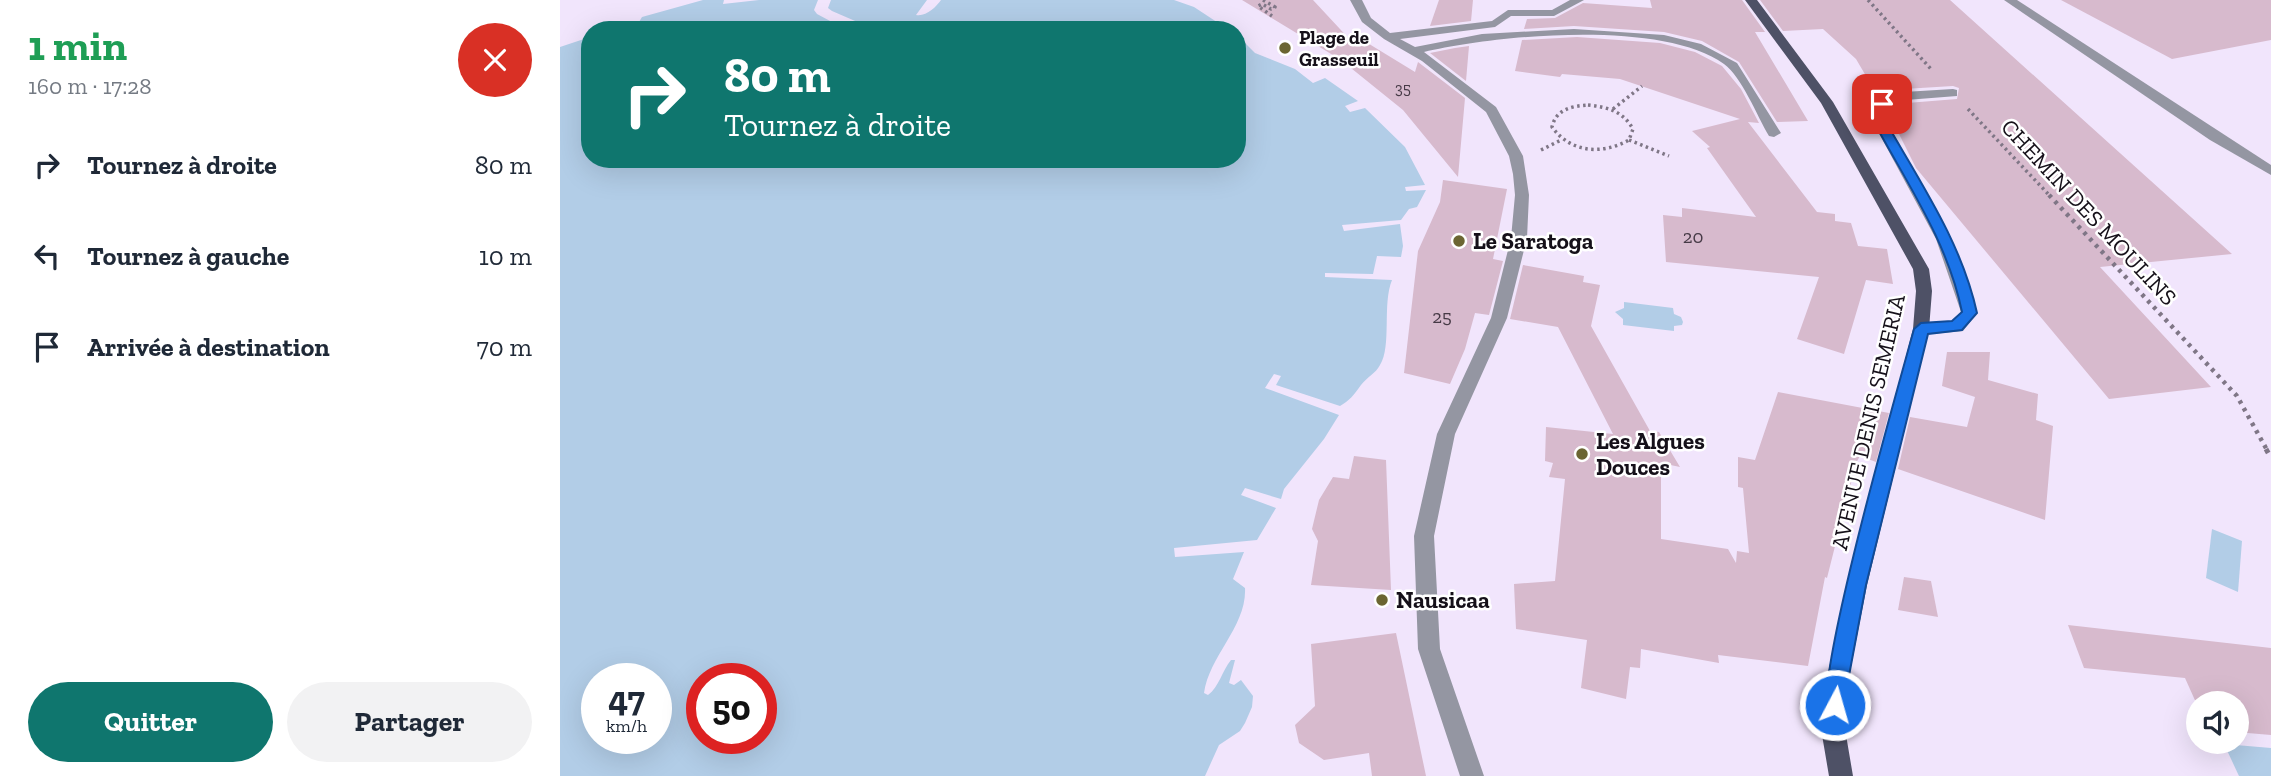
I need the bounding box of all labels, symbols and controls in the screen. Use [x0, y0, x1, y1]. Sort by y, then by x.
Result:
text: 1 min [28, 20, 127, 71]
button: close [458, 23, 532, 97]
place label: Plage de Grasseuil [1299, 26, 1379, 71]
marker: Plage de Grasseuil [1277, 40, 1293, 56]
text: 80 m [724, 46, 831, 105]
icon: right [609, 49, 700, 140]
text: 160 m · 17:28 [28, 72, 152, 100]
pin [1852, 74, 1912, 134]
house number: 35 [1395, 79, 1411, 98]
icon: arrive [1863, 85, 1901, 123]
text: Tournez à droite [724, 106, 951, 144]
street label: CHEMIN DES MOULINS [1995, 113, 2183, 311]
icon: right [28, 146, 66, 184]
text: Tournez à droite [87, 149, 277, 181]
text: 80 m [475, 149, 532, 181]
house number: 20 [1683, 225, 1703, 248]
place label: Le Saratoga [1473, 227, 1594, 255]
marker: Le Saratoga [1451, 233, 1467, 249]
icon: left [28, 237, 66, 275]
text: Tournez à gauche [87, 240, 289, 272]
text: 10 m [479, 240, 532, 272]
street label: AVENUE DENIS SEMERIA [1825, 290, 1911, 553]
house number: 25 [1432, 305, 1452, 328]
icon: arrive [28, 328, 66, 366]
text: Arrivée à destination [87, 331, 330, 363]
text: 70 m [476, 331, 532, 363]
place label: Les Algues Douces [1596, 427, 1705, 481]
marker: Les Algues Douces [1574, 446, 1590, 462]
place label: Nausicaa [1396, 586, 1490, 614]
marker: Nausicaa [1374, 592, 1390, 608]
speed limit sign: 50 [686, 663, 777, 754]
position arrow [1798, 668, 1872, 742]
text: 47 [608, 678, 645, 720]
button: Quitter [28, 682, 273, 762]
button: Partager [287, 682, 532, 762]
map controls [2186, 691, 2249, 754]
button: sound [2186, 691, 2249, 754]
text: km/h [606, 715, 647, 737]

